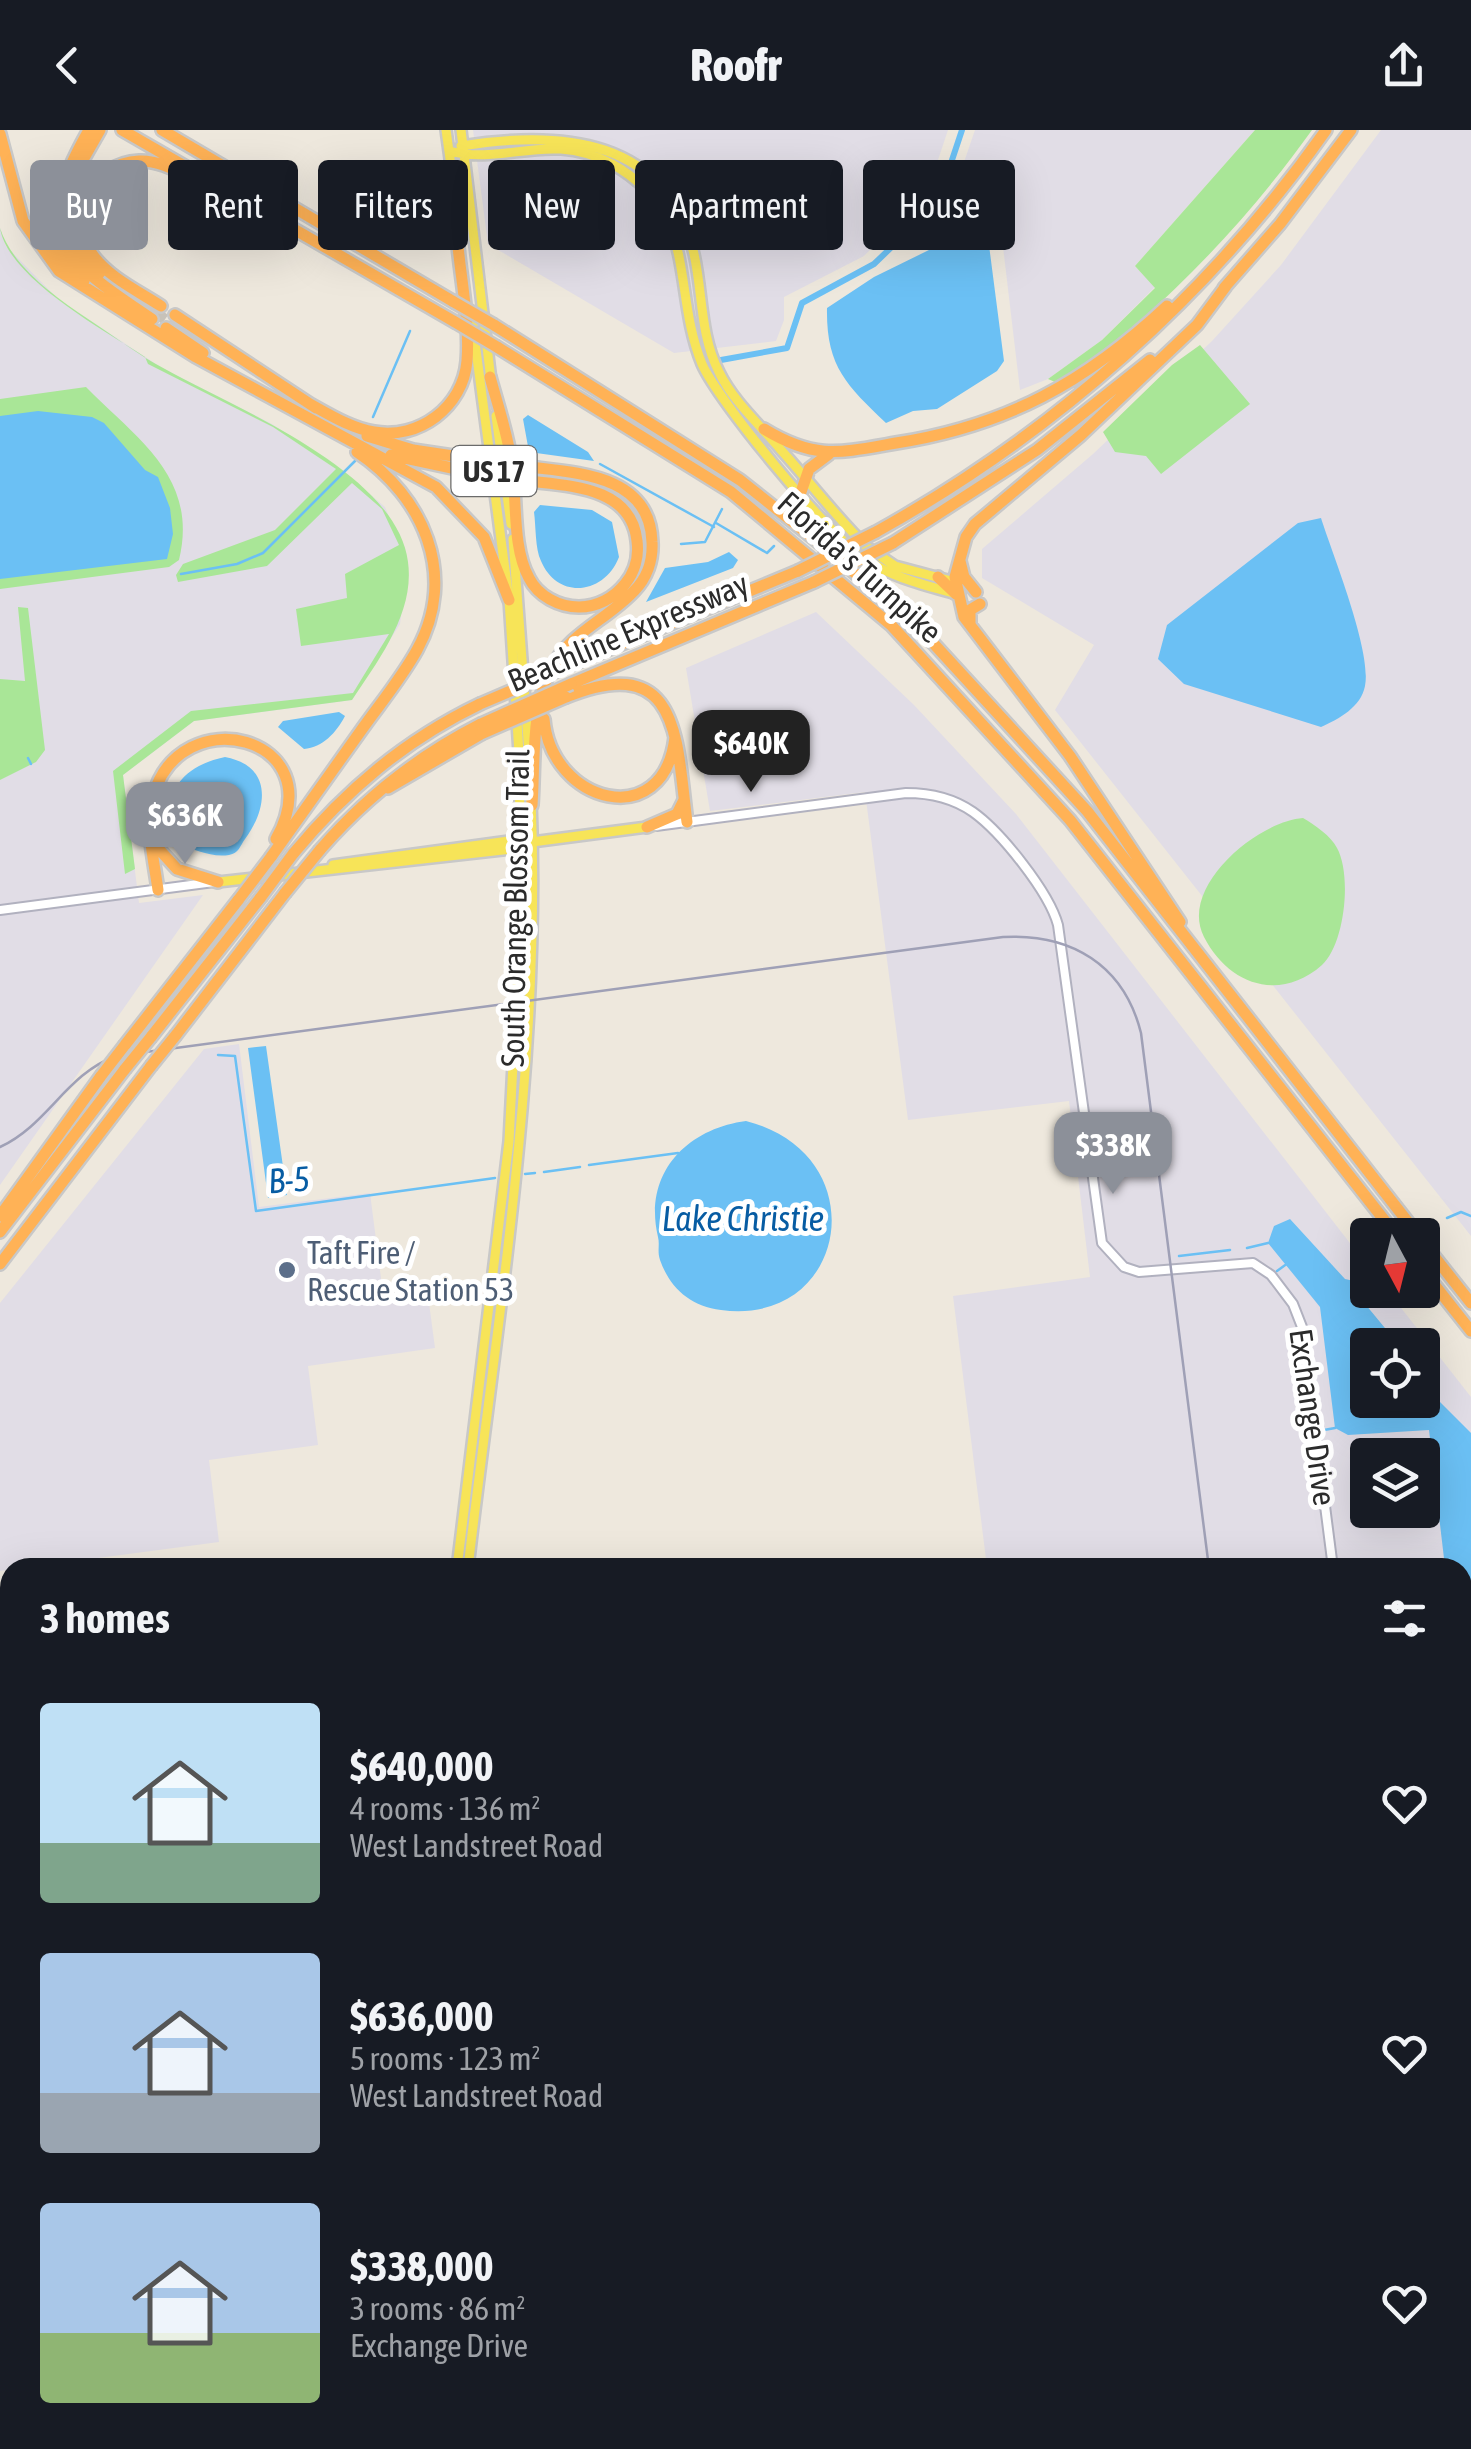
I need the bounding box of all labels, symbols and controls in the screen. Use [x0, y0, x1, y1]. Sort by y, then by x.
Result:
icon: back [40, 38, 95, 93]
icon: share [1376, 38, 1431, 93]
text: Roofr [690, 39, 781, 91]
chip: Buy [30, 160, 148, 250]
chip: Rent [168, 160, 298, 250]
chip: Filters [318, 160, 468, 250]
chip: New [488, 160, 615, 250]
chip: Apartment [635, 160, 843, 250]
chip: House [863, 160, 1015, 250]
road number: US 17 [452, 446, 536, 496]
street label: Florida's Turnpike [771, 484, 949, 650]
street label: Beachline Expressway [502, 565, 754, 699]
pin: $640K [681, 710, 821, 795]
text: $640K [714, 724, 788, 761]
street label: South Orange Blossom Trail [494, 748, 536, 1067]
pin: $636K [115, 782, 255, 867]
text: $636K [148, 796, 222, 833]
pin: $338K [1043, 1112, 1183, 1197]
text: $338K [1076, 1126, 1150, 1163]
water label: B-5 [267, 1158, 311, 1200]
water label: Lake Christie [662, 1198, 824, 1238]
north arrow [1350, 1218, 1440, 1308]
map controls [1350, 1218, 1440, 1528]
place label: Taft Fire / Rescue Station 53 [307, 1234, 514, 1308]
marker: Taft Fire / Rescue Station 53 [276, 1259, 298, 1281]
street label: Exchange Drive [1282, 1326, 1344, 1508]
button: locate [1350, 1328, 1440, 1418]
button: layers [1350, 1438, 1440, 1528]
icon: filters [1377, 1591, 1432, 1646]
text: 3 homes [40, 1594, 170, 1642]
text: $640,000 [350, 1742, 494, 1790]
icon: home [120, 1743, 240, 1863]
icon: heart [1377, 1776, 1432, 1831]
text: 4 rooms · 136 m² [350, 1790, 540, 1827]
text: West Landstreet Road [350, 1827, 603, 1864]
text: $636,000 [350, 1992, 494, 2040]
icon: home [120, 1993, 240, 2113]
icon: heart [1377, 2026, 1432, 2081]
text: 5 rooms · 123 m² [350, 2040, 540, 2077]
text: West Landstreet Road [350, 2077, 603, 2114]
text: $338,000 [350, 2242, 494, 2290]
icon: home [120, 2243, 240, 2363]
icon: heart [1377, 2276, 1432, 2331]
text: 3 rooms · 86 m² [350, 2290, 525, 2327]
text: Exchange Drive [350, 2327, 528, 2364]

